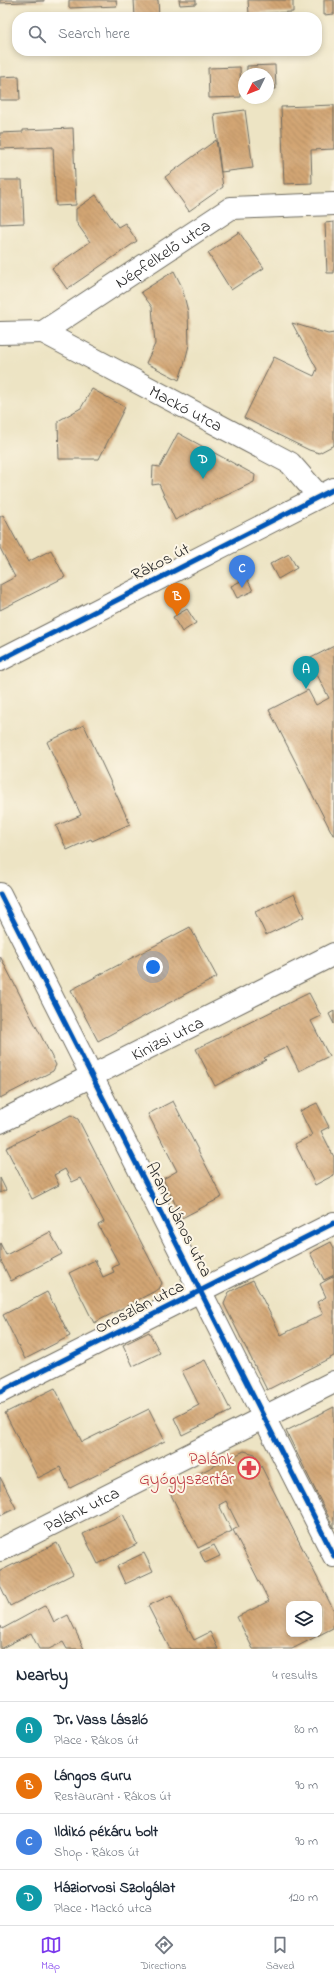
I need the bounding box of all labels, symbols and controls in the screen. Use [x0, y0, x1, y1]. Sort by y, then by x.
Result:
search box [12, 12, 322, 56]
icon: search [26, 23, 48, 45]
text: Search here [58, 23, 130, 45]
north arrow [238, 68, 274, 104]
street label: Népfelkelő utca [110, 214, 216, 295]
street label: Mackó utca [144, 379, 227, 439]
pin: D [190, 446, 216, 479]
street label: Rákos út [127, 537, 194, 588]
pin: C [229, 555, 255, 588]
pin: B [164, 583, 190, 616]
pin: A [293, 656, 319, 689]
your location [143, 957, 163, 977]
street label: Kinizsi utca [127, 1011, 208, 1068]
street label: Arany János utca [138, 1158, 218, 1282]
street label: Oroszlán utca [91, 1274, 189, 1341]
place label: Palánk Gyógyszertár [139, 1447, 235, 1494]
pharmacy icon: Palánk Gyógyszertár [236, 1455, 262, 1481]
street label: Palánk utca [40, 1481, 124, 1540]
map controls [286, 1601, 322, 1637]
button: layers [286, 1601, 322, 1637]
text: Nearby [16, 1663, 68, 1688]
text: 4 results [272, 1666, 318, 1685]
text: Dr. Vass László [54, 1709, 148, 1731]
text: A [25, 1720, 33, 1739]
text: 80 m [294, 1720, 318, 1739]
text: Place · Rákos út [54, 1731, 139, 1750]
text: Lángos Guru [54, 1765, 132, 1787]
text: B [25, 1776, 33, 1795]
text: 90 m [295, 1776, 318, 1795]
text: Restaurant · Rákos út [54, 1787, 171, 1806]
text: Ildikó pékáru bolt [54, 1821, 158, 1843]
text: C [25, 1832, 33, 1851]
text: 90 m [295, 1832, 318, 1851]
text: Shop · Rákos út [54, 1843, 139, 1862]
text: Háziorvosi Szolgálat [54, 1877, 175, 1899]
text: D [24, 1888, 34, 1907]
text: 120 m [288, 1888, 318, 1907]
text: Place · Mackó utca [54, 1899, 152, 1918]
tab: Map [40, 1934, 62, 1974]
tab: Directions [141, 1934, 186, 1974]
tab: Saved [266, 1934, 294, 1974]

